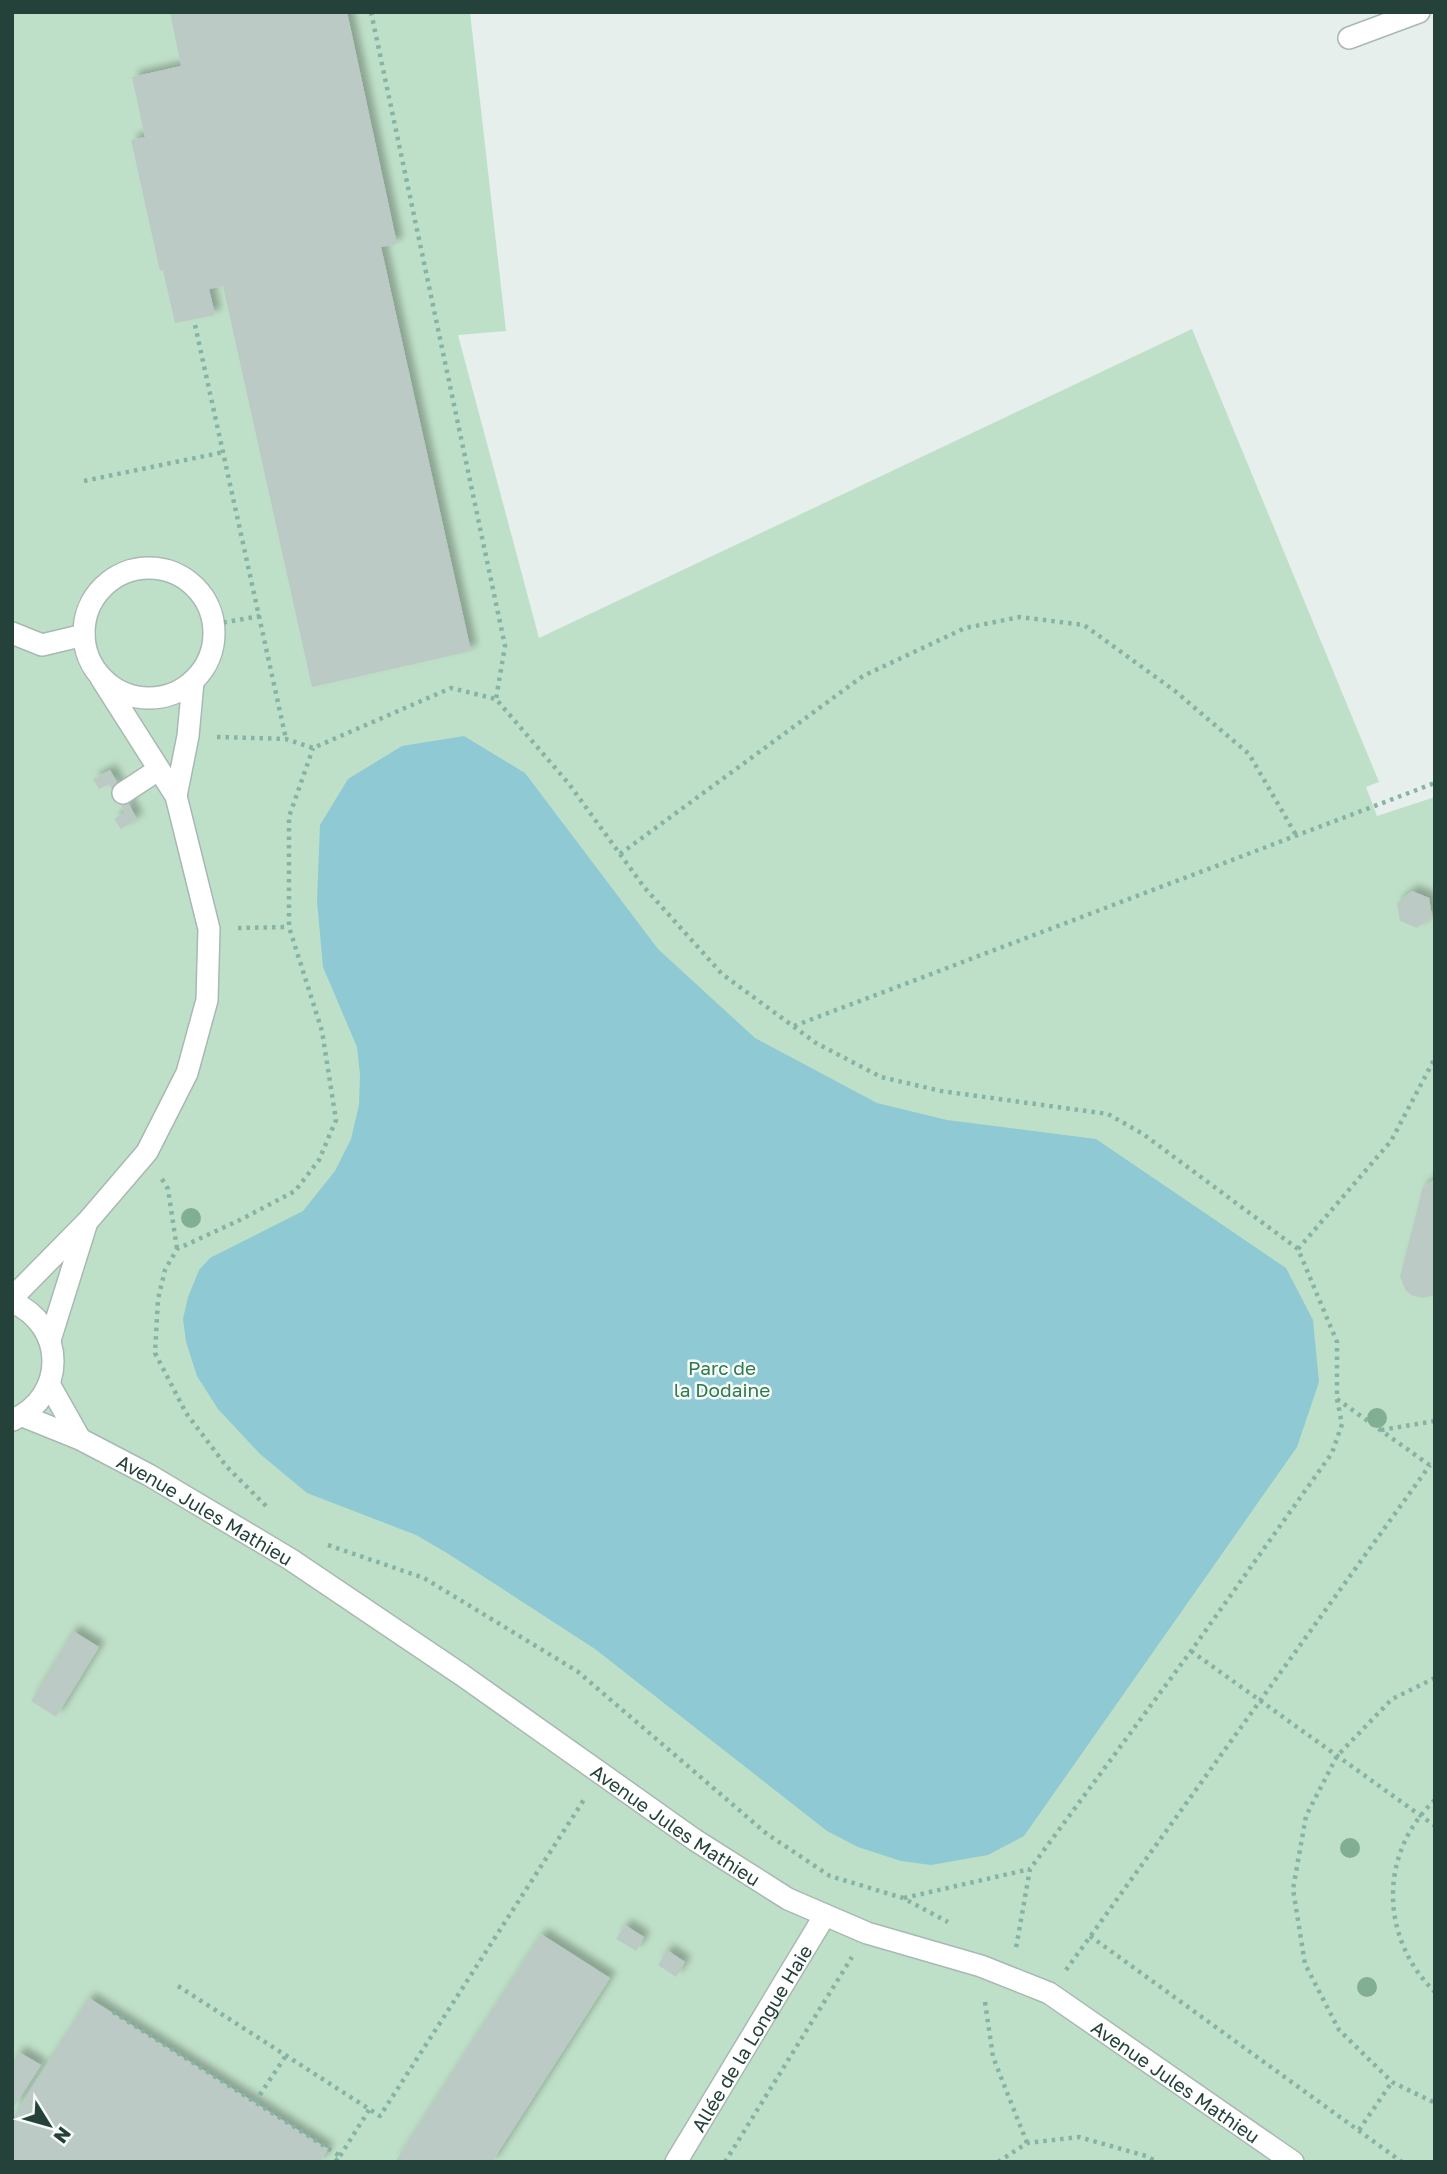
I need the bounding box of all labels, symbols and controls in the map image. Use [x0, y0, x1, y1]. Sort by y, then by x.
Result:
park label: Parc de la Dodaine [674, 1356, 770, 1401]
street label: Avenue Jules Mathieu [113, 1449, 297, 1570]
street label: Avenue Jules Mathieu [587, 1759, 765, 1890]
street label: Allée de la Longue Haie [686, 1940, 816, 2136]
street label: Avenue Jules Mathieu [1088, 2015, 1265, 2147]
north arrow [14, 2090, 84, 2160]
text: N [49, 2123, 77, 2148]

